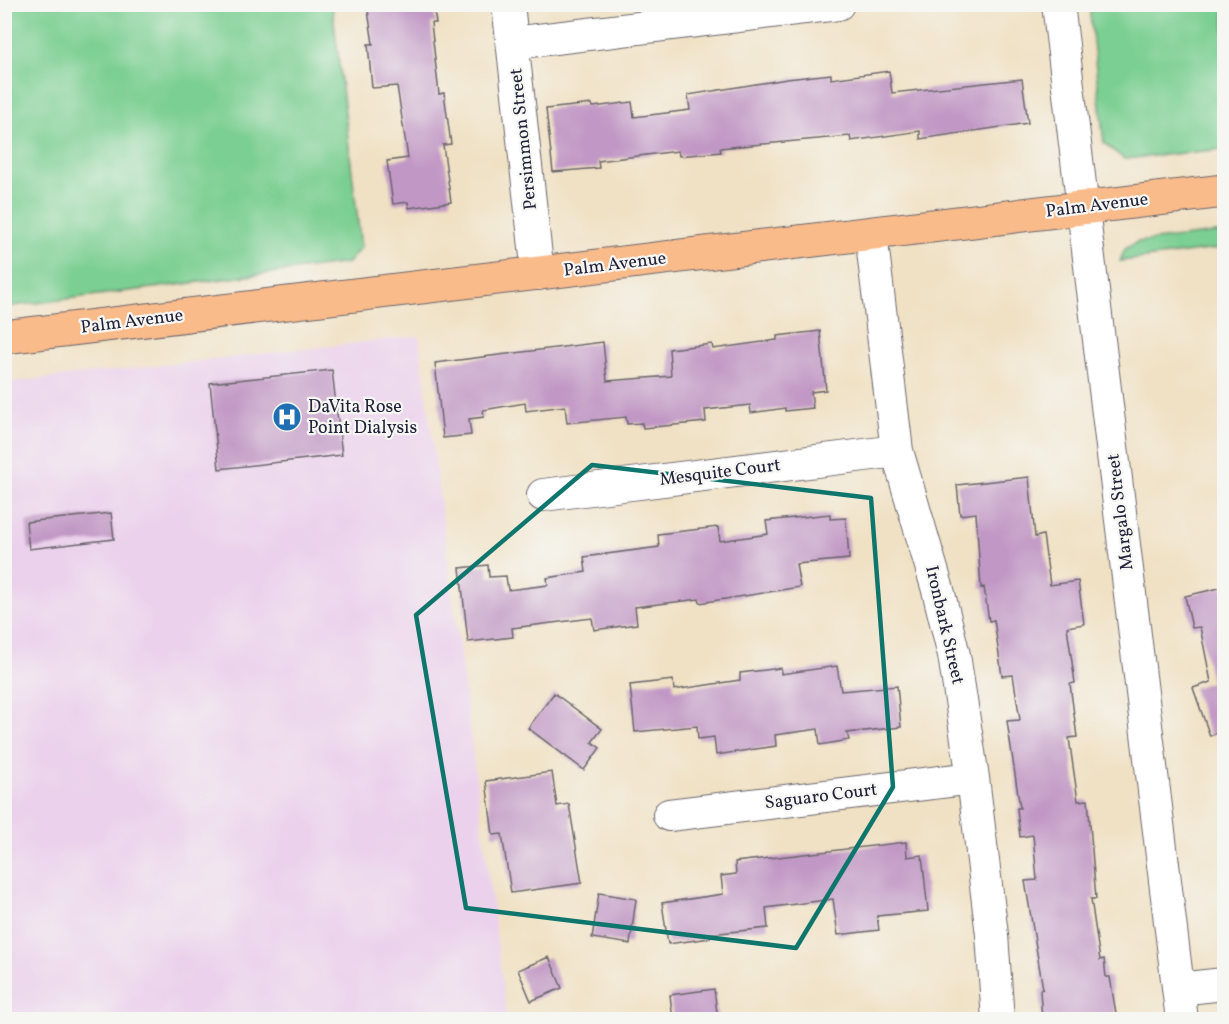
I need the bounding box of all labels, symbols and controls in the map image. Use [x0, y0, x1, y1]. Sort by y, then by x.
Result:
street label: Persimmon Street [504, 67, 544, 211]
street label: Palm Avenue [1044, 187, 1150, 225]
street label: Palm Avenue [562, 246, 668, 284]
street label: Palm Avenue [79, 303, 185, 341]
place label: DaVita Rose Point Dialysis [308, 395, 417, 441]
hospital icon: DaVita Rose Point Dialysis [271, 401, 303, 433]
street label: Margalo Street [1101, 452, 1141, 572]
street label: Mesquite Court [658, 453, 782, 493]
street label: Ironbark Street [918, 563, 970, 687]
street label: Saguaro Court [763, 778, 879, 816]

